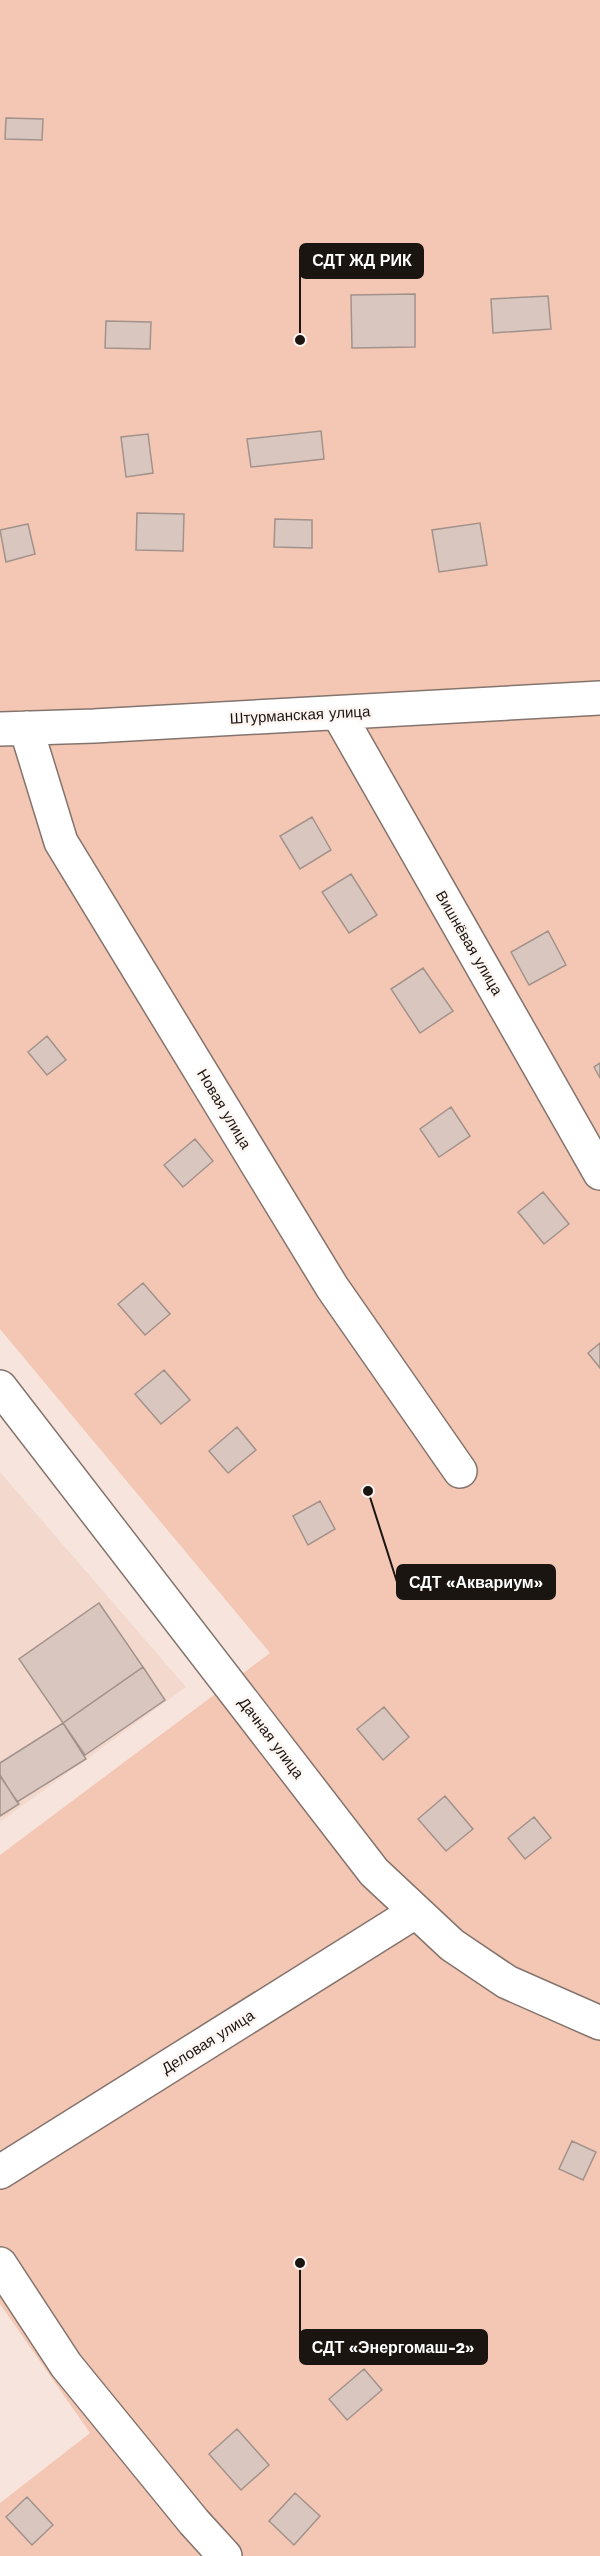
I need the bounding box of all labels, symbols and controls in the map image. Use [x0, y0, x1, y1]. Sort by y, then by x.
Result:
callout: СДТ ЖД РИК [300, 244, 423, 278]
text: СДТ ЖД РИК [312, 251, 412, 270]
street label: Штурманская улица [229, 702, 371, 728]
street label: Вишнёвая улица [432, 888, 507, 999]
street label: Новая улица [193, 1066, 255, 1153]
callout: СДТ «Аквариум» [397, 1565, 555, 1599]
text: СДТ «Аквариум» [409, 1573, 543, 1592]
street label: Дачная улица [235, 1694, 308, 1783]
street label: Деловая улица [158, 2006, 258, 2078]
callout: СДТ «Энергомаш-2» [300, 2330, 487, 2364]
text: СДТ «Энергомаш-2» [312, 2338, 474, 2357]

